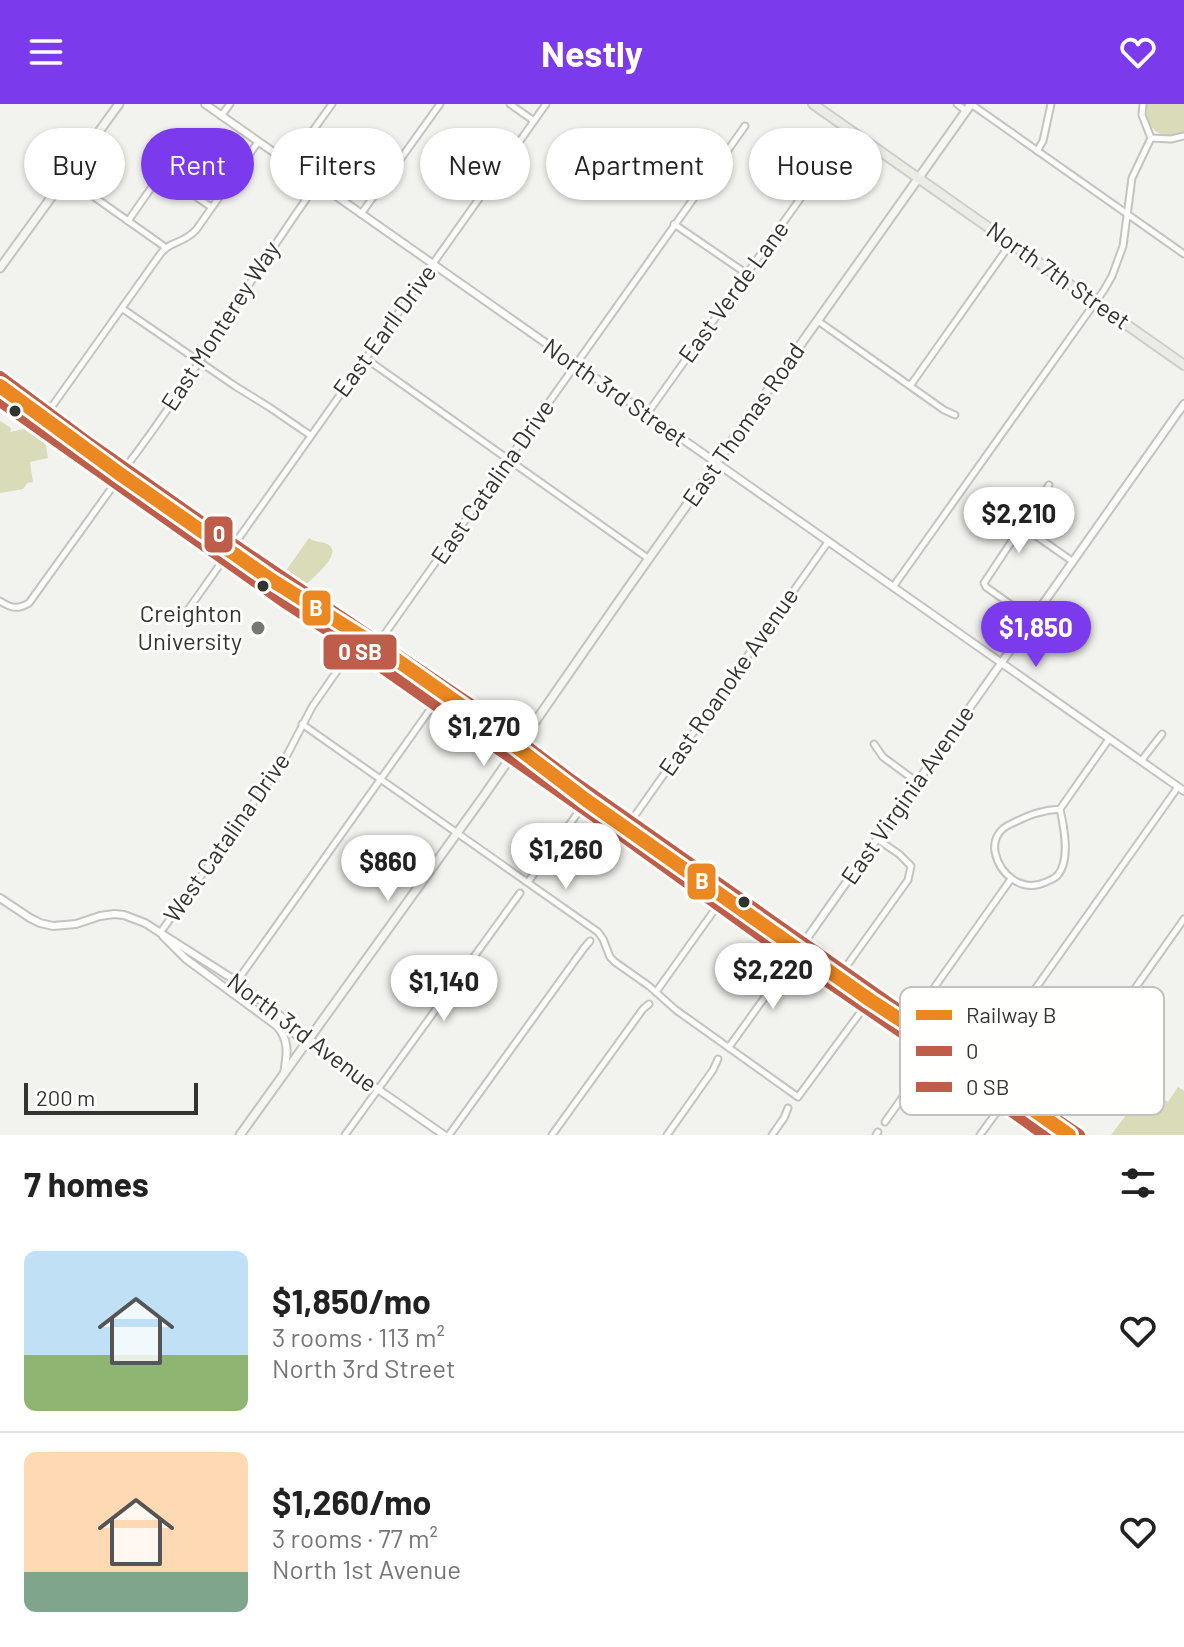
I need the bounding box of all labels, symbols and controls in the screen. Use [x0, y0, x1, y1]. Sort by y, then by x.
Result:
icon: menu [24, 30, 68, 74]
icon: heart [1116, 30, 1160, 74]
text: Nestly [541, 31, 643, 74]
chip: Buy [24, 128, 125, 200]
chip: Rent [141, 128, 254, 200]
chip: Filters [270, 128, 404, 200]
chip: New [420, 128, 530, 200]
chip: Apartment [546, 128, 733, 200]
chip: House [749, 128, 882, 200]
street label: East Verde Lane [672, 214, 794, 368]
street label: North 7th Street [982, 215, 1136, 335]
street label: East Monterey Way [154, 235, 285, 415]
street label: East Earll Drive [326, 258, 442, 402]
street label: North 3rd Street [538, 331, 693, 452]
street label: East Thomas Road [676, 337, 810, 511]
street label: East Catalina Drive [424, 393, 559, 569]
unlabelled marker [7, 403, 23, 419]
pin: $2,210 [954, 487, 1084, 555]
text: $2,210 [982, 497, 1056, 528]
line badge: 0 [203, 515, 234, 554]
text: 0 [213, 520, 225, 546]
unlabelled marker [255, 578, 271, 594]
street label: East Roanoke Avenue [652, 581, 804, 781]
line badge: B [301, 589, 332, 627]
text: B [309, 594, 323, 620]
place label: Creighton University [137, 598, 242, 655]
pin: $1,850 [971, 601, 1101, 669]
text: $1,850 [999, 611, 1073, 642]
marker: Creighton University [249, 619, 267, 637]
line badge: 0 SB [322, 633, 398, 671]
text: 0 SB [338, 638, 382, 664]
street label: East Virginia Avenue [834, 699, 979, 889]
pin: $1,270 [419, 700, 549, 768]
text: $1,270 [447, 710, 521, 741]
street label: West Catalina Drive [156, 747, 295, 927]
pin: $1,260 [501, 823, 631, 891]
text: $1,260 [529, 833, 603, 864]
pin: $860 [341, 835, 435, 903]
text: $860 [359, 845, 417, 876]
line badge: B [686, 862, 717, 901]
text: B [695, 867, 709, 893]
unlabelled marker [736, 894, 752, 910]
pin: $2,220 [708, 943, 838, 1011]
text: $2,220 [733, 953, 813, 984]
pin: $1,140 [379, 955, 509, 1023]
text: $1,140 [409, 965, 479, 996]
street label: North 3rd Avenue [222, 966, 384, 1098]
legend [900, 987, 1164, 1115]
text: Railway B [966, 1001, 1056, 1027]
text: 0 [966, 1037, 978, 1063]
text: 0 SB [966, 1073, 1009, 1099]
scale bar [24, 1079, 198, 1115]
text: 200 m [36, 1084, 95, 1110]
icon: filters [1116, 1161, 1160, 1205]
text: 7 homes [24, 1163, 149, 1204]
text: $1,850/mo [272, 1280, 431, 1321]
icon: home [88, 1283, 184, 1379]
icon: heart [1116, 1309, 1160, 1353]
text: 3 rooms · 113 m² [272, 1321, 445, 1352]
text: North 3rd Street [272, 1352, 455, 1383]
text: $1,260/mo [272, 1481, 432, 1522]
icon: home [88, 1484, 184, 1580]
icon: heart [1116, 1510, 1160, 1554]
text: 3 rooms · 77 m² [272, 1522, 438, 1553]
text: North 1st Avenue [272, 1553, 461, 1584]

